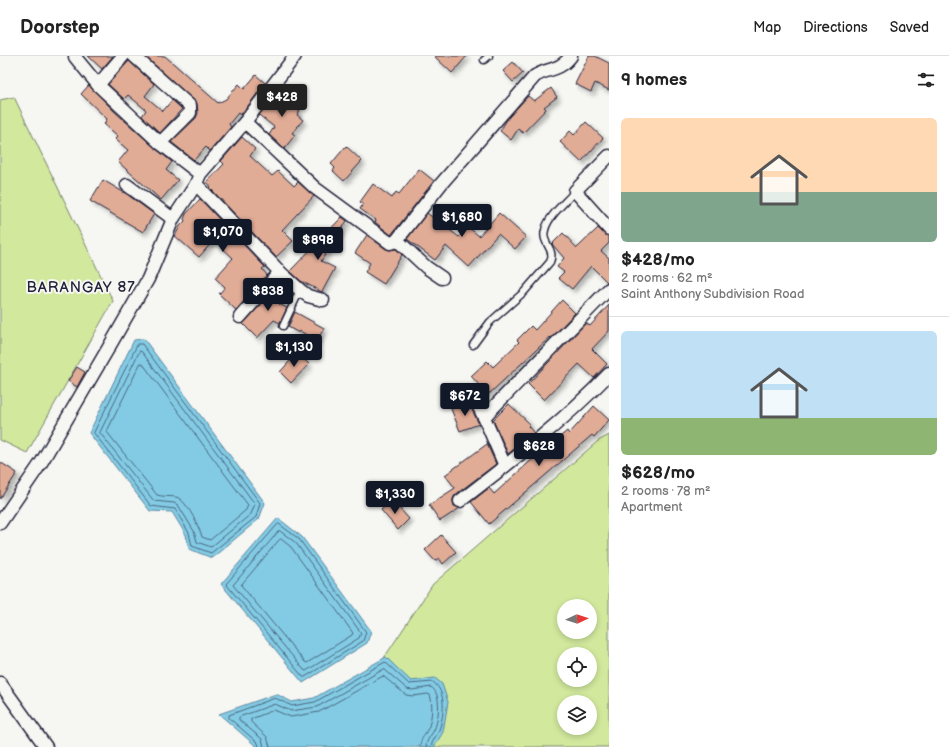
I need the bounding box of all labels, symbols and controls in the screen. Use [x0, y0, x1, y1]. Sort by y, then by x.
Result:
text: Doorstep [20, 16, 100, 39]
text: Map [753, 19, 781, 36]
text: Directions [803, 19, 868, 36]
text: Saved [890, 19, 929, 36]
icon: filters [915, 69, 937, 91]
text: 9 homes [621, 70, 687, 90]
pin: $428 [258, 84, 306, 118]
text: $428 [266, 89, 298, 105]
icon: home [743, 144, 815, 216]
pin: $1,680 [429, 204, 495, 238]
text: $1,680 [442, 209, 482, 225]
pin: $1,070 [190, 219, 256, 253]
text: $1,070 [203, 224, 243, 240]
pin: $898 [294, 227, 342, 261]
text: $898 [302, 232, 334, 248]
text: $428/mo [621, 250, 695, 270]
text: 2 rooms · 62 m² [621, 270, 713, 286]
district label: BARANGAY 87 [26, 278, 136, 297]
pin: $838 [244, 278, 292, 312]
text: $838 [252, 283, 284, 299]
text: Saint Anthony Subdivision Road [621, 286, 804, 302]
pin: $1,130 [261, 334, 327, 368]
text: $1,130 [275, 339, 313, 355]
icon: home [743, 357, 815, 429]
pin: $672 [441, 383, 489, 417]
text: $672 [449, 388, 481, 404]
pin: $628 [515, 433, 563, 467]
text: $628 [523, 438, 555, 454]
text: $628/mo [621, 463, 695, 483]
pin: $1,330 [362, 481, 428, 515]
text: 2 rooms · 78 m² [621, 483, 711, 499]
text: $1,330 [375, 486, 415, 502]
text: Apartment [621, 499, 682, 515]
north arrow [557, 599, 597, 639]
map controls [557, 599, 597, 735]
button: locate [557, 647, 597, 687]
button: layers [557, 695, 597, 735]

